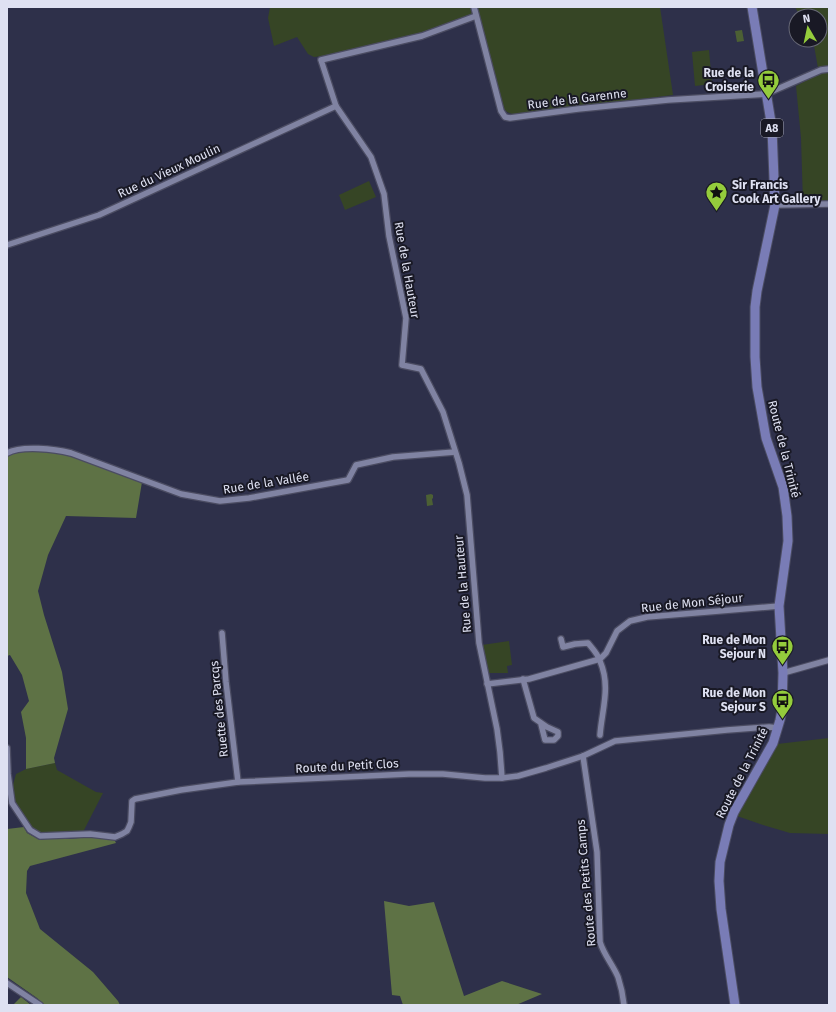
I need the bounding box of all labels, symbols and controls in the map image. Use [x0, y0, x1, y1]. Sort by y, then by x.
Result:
north arrow [788, 8, 828, 48]
text: N [802, 12, 811, 26]
place label: Rue de la Croiserie [704, 66, 754, 94]
bus stop icon: Rue de la Croiserie [756, 67, 782, 100]
street label: Rue de la Garenne [527, 86, 627, 112]
road number: A8 [761, 119, 783, 137]
street label: Rue du Vieux Moulin [116, 141, 222, 201]
place label: Sir Francis Cook Art Gallery [732, 178, 821, 206]
place icon: Sir Francis Cook Art Gallery [703, 179, 729, 212]
street label: Rue de la Hauteur [392, 221, 422, 320]
street label: Route de la Trinité [765, 399, 803, 499]
street label: Rue de la Vallée [222, 469, 310, 497]
street label: Rue de la Hauteur [452, 534, 474, 633]
street label: Rue de Mon Séjour [640, 591, 744, 615]
place label: Rue de Mon Sejour N [702, 633, 766, 661]
bus stop icon: Rue de Mon Sejour N [769, 634, 795, 667]
street label: Ruette des Parcqs [207, 660, 231, 758]
place label: Rue de Mon Sejour S [702, 686, 766, 714]
bus stop icon: Rue de Mon Sejour S [769, 687, 795, 720]
street label: Route de la Trinité [713, 725, 771, 821]
street label: Route du Petit Clos [295, 756, 399, 776]
street label: Route des Petits Camps [573, 818, 599, 947]

